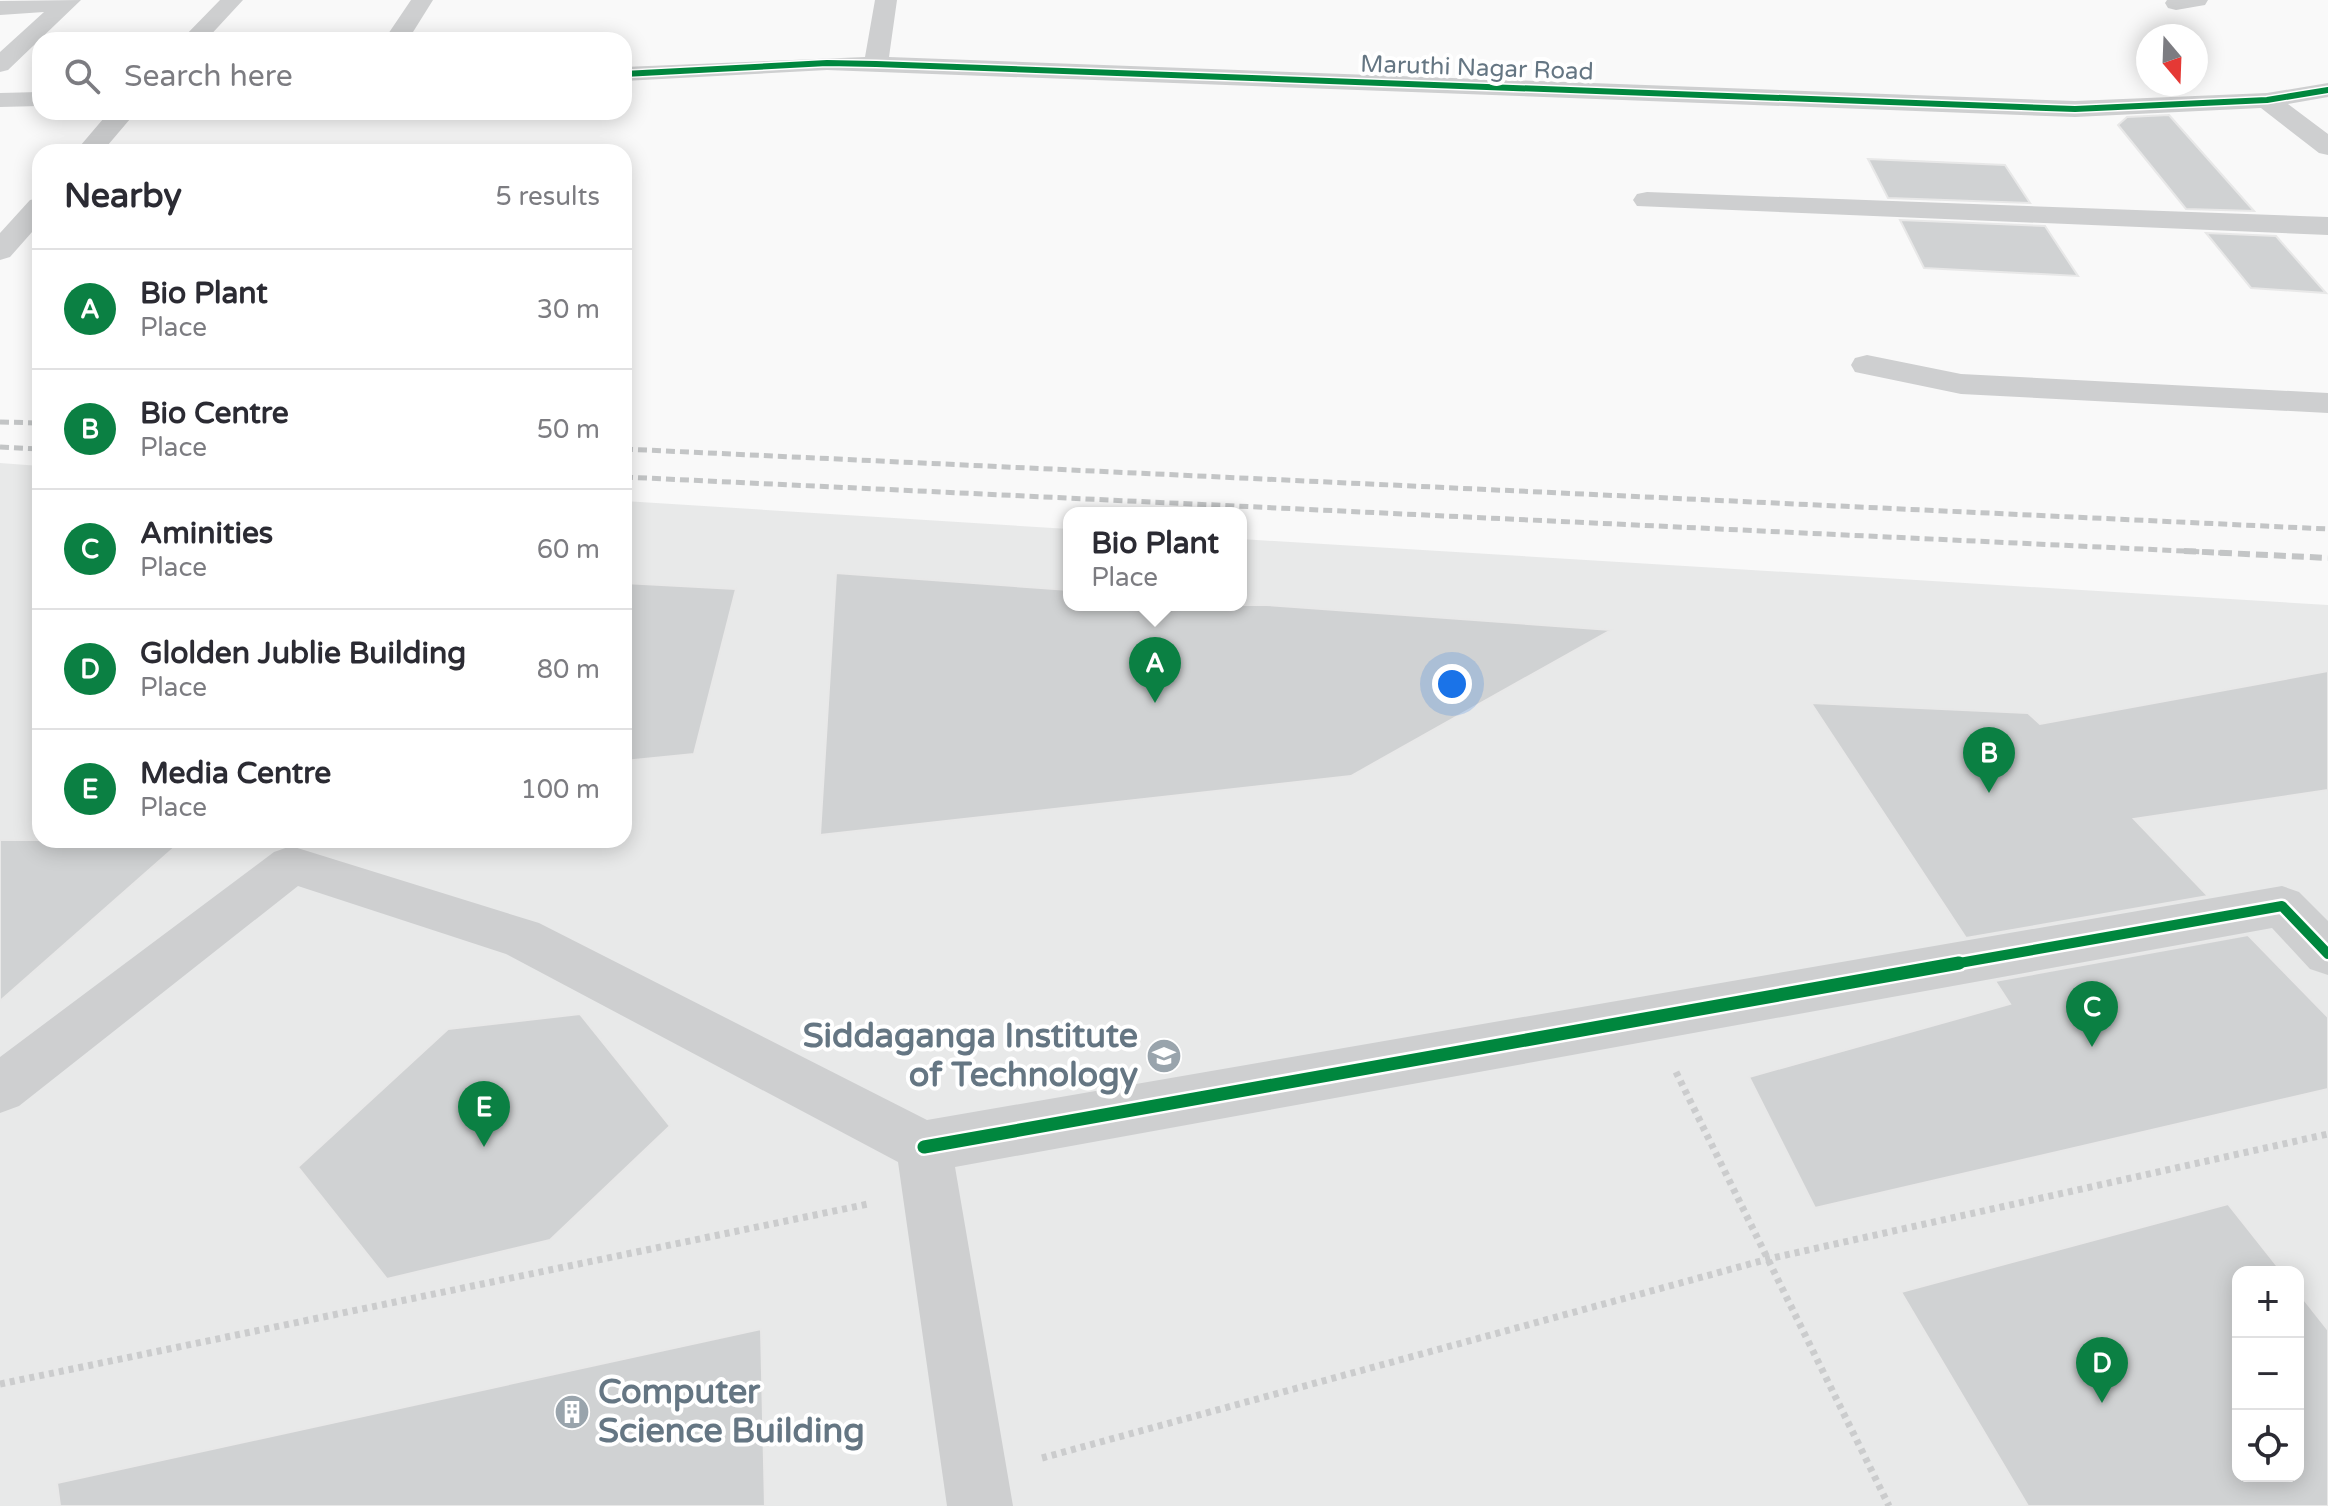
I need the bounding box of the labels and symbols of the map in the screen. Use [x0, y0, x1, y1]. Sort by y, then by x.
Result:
north arrow [2136, 24, 2208, 96]
street label: Maruthi Nagar Road [1360, 49, 1594, 87]
pin: A [1129, 637, 1181, 703]
your location [1432, 664, 1472, 704]
pin: B [1963, 727, 2015, 793]
pin: C [2066, 981, 2118, 1047]
place label: Siddaganga Institute of Technology [803, 1016, 1138, 1096]
school or university icon: Siddaganga Institute of Technology [1145, 1037, 1183, 1075]
pin: E [458, 1081, 510, 1147]
pin: D [2076, 1337, 2128, 1403]
place label: Computer Science Building [598, 1372, 865, 1452]
building icon: Computer Science Building [553, 1393, 591, 1431]

